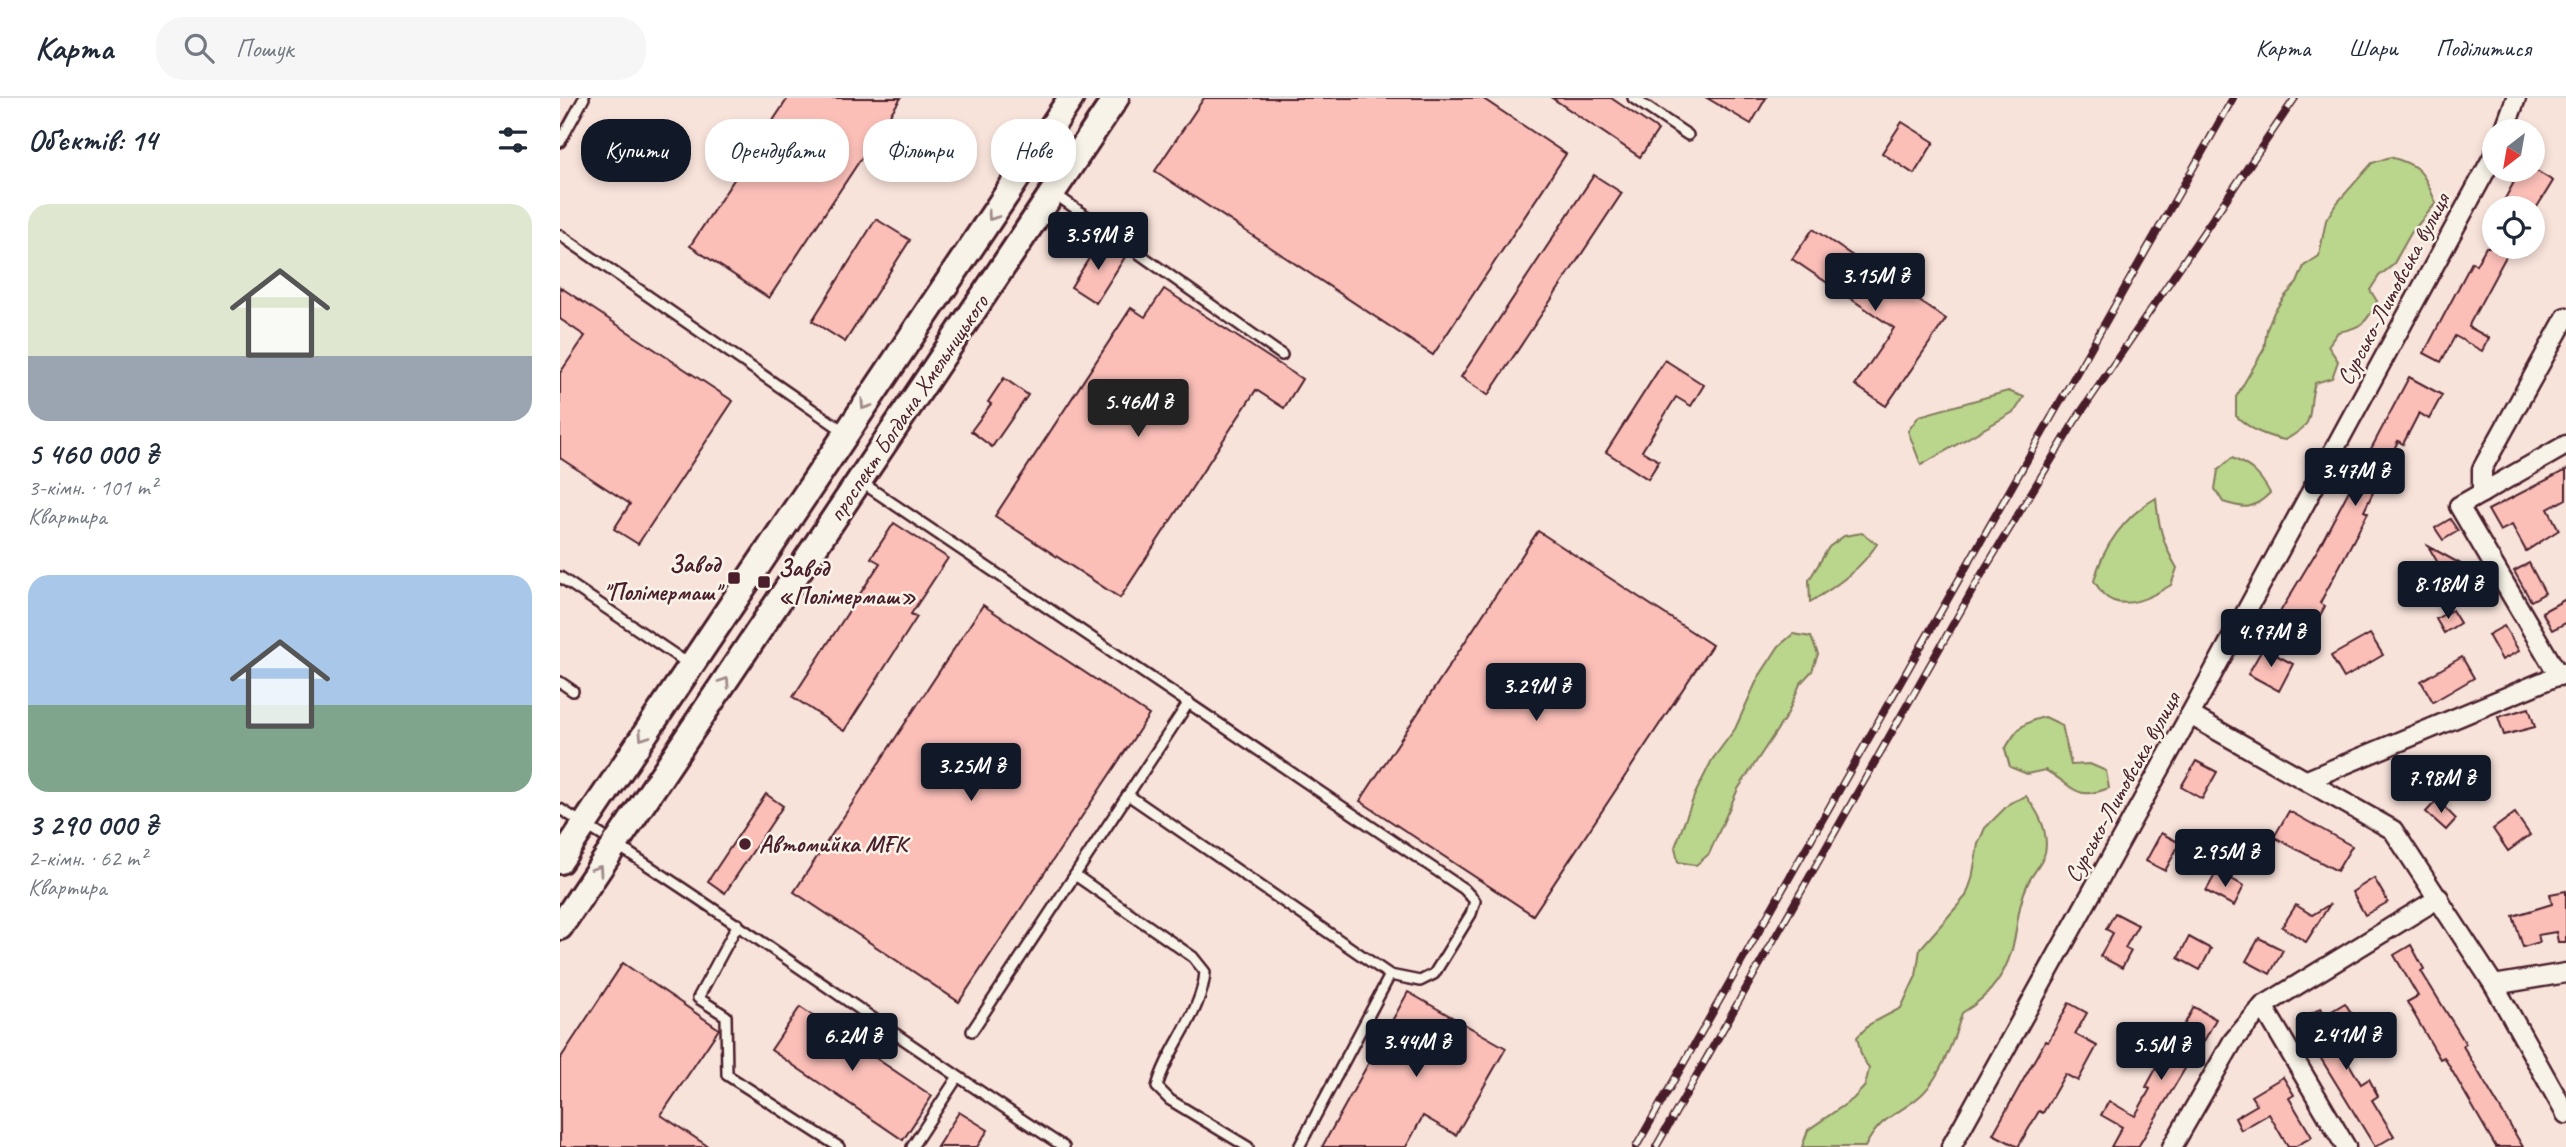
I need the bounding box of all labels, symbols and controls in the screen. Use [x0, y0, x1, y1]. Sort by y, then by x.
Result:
search box [156, 17, 646, 80]
text: Карта [35, 27, 114, 69]
icon: search [180, 29, 218, 67]
text: Пошук [236, 32, 294, 65]
text: Карта [2255, 33, 2310, 63]
text: Шари [2348, 33, 2398, 63]
text: Поділитися [2436, 33, 2531, 63]
chip: Купити [581, 119, 691, 182]
chip: Орендувати [705, 119, 849, 182]
chip: Фільтри [863, 119, 977, 182]
chip: Нове [991, 119, 1076, 182]
north arrow [2482, 119, 2544, 182]
map controls [2482, 119, 2545, 259]
text: Об’єктів: 14 [28, 121, 157, 159]
icon: filters [494, 121, 532, 159]
street label: Сурсько-Литовська вулиця [2330, 186, 2457, 390]
button: locate [2482, 196, 2545, 259]
one-way arrow [987, 208, 1000, 221]
pin: 3.59M ₴ [1033, 212, 1163, 272]
text: 3.59M ₴ [1064, 220, 1132, 249]
icon: home [217, 250, 343, 376]
pin: 3.15M ₴ [1810, 254, 1940, 313]
text: 3.15M ₴ [1841, 261, 1909, 290]
street label: проспект Богдана Хмельницького [821, 288, 996, 527]
pin: 5.46M ₴ [1073, 380, 1203, 439]
text: 5.46M ₴ [1104, 387, 1172, 416]
one-way arrow [861, 397, 873, 410]
text: 5 460 000 ₴ [28, 435, 158, 473]
pin: 3.47M ₴ [2290, 448, 2420, 508]
text: 3.47M ₴ [2321, 456, 2389, 485]
text: 3-кімн. · 101 m² [28, 473, 157, 502]
text: Квартира [28, 502, 106, 531]
place label: Завод "Полімермаш" [603, 549, 725, 607]
place label: Завод «Полімермаш» [778, 553, 916, 611]
pin: 8.18M ₴ [2383, 561, 2513, 621]
text: 8.18M ₴ [2414, 569, 2482, 598]
marker: Завод "Полімермаш" [726, 570, 742, 586]
marker: Завод «Полімермаш» [756, 574, 772, 590]
pin: 4.97M ₴ [2206, 610, 2336, 669]
text: 4.97M ₴ [2237, 617, 2305, 646]
icon: home [217, 621, 343, 747]
pin: 3.29M ₴ [1471, 664, 1601, 723]
text: 3.29M ₴ [1502, 671, 1570, 700]
one-way arrow [717, 676, 730, 689]
street label: Сурсько-Литовська вулиця [2057, 685, 2188, 887]
one-way arrow [639, 729, 652, 742]
pin: 3.25M ₴ [906, 744, 1036, 803]
text: 3.25M ₴ [937, 751, 1005, 780]
pin: 7.98M ₴ [2376, 756, 2506, 815]
text: 7.98M ₴ [2407, 763, 2475, 792]
text: 3 290 000 ₴ [28, 806, 158, 844]
place label: Автомийка MFK [759, 829, 911, 859]
pin: 2.95M ₴ [2160, 830, 2290, 889]
marker: Автомийка MFK [737, 836, 753, 852]
text: 2.95M ₴ [2191, 837, 2259, 866]
text: 2-кімн. · 62 m² [28, 844, 146, 873]
one-way arrow [590, 865, 603, 878]
text: Квартира [28, 873, 106, 902]
pin: 2.41M ₴ [2281, 1012, 2411, 1072]
pin: 6.2M ₴ [795, 1014, 909, 1073]
pin: 3.44M ₴ [1351, 1020, 1481, 1079]
text: 2.41M ₴ [2312, 1020, 2380, 1049]
text: 6.2M ₴ [823, 1021, 881, 1050]
pin: 5.5M ₴ [2104, 1023, 2218, 1082]
text: 3.44M ₴ [1382, 1027, 1450, 1056]
text: 5.5M ₴ [2132, 1030, 2190, 1059]

